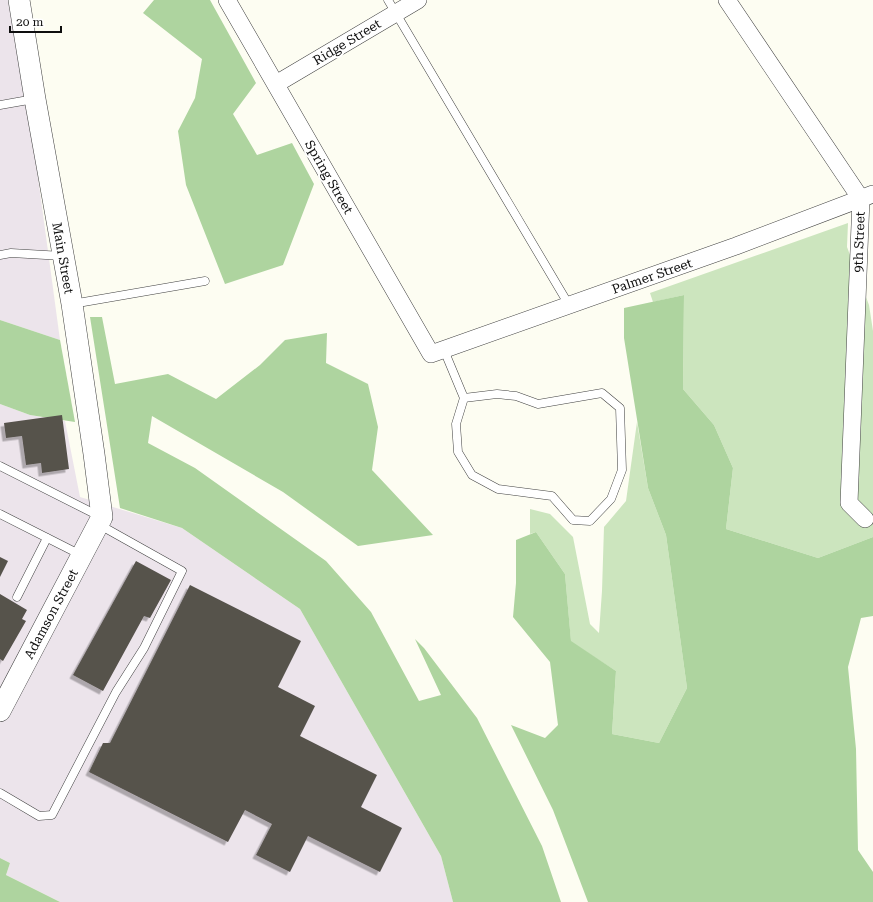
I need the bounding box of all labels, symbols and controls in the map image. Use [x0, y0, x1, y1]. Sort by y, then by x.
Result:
scale bar [10, 8, 61, 34]
text: 20 m [16, 15, 43, 29]
street label: Ridge Street [310, 16, 384, 68]
street label: Spring Street [302, 138, 356, 217]
street label: 9th Street [850, 211, 868, 273]
street label: Main Street [49, 221, 77, 295]
street label: Palmer Street [610, 255, 694, 297]
street label: Adamson Street [21, 566, 81, 661]

